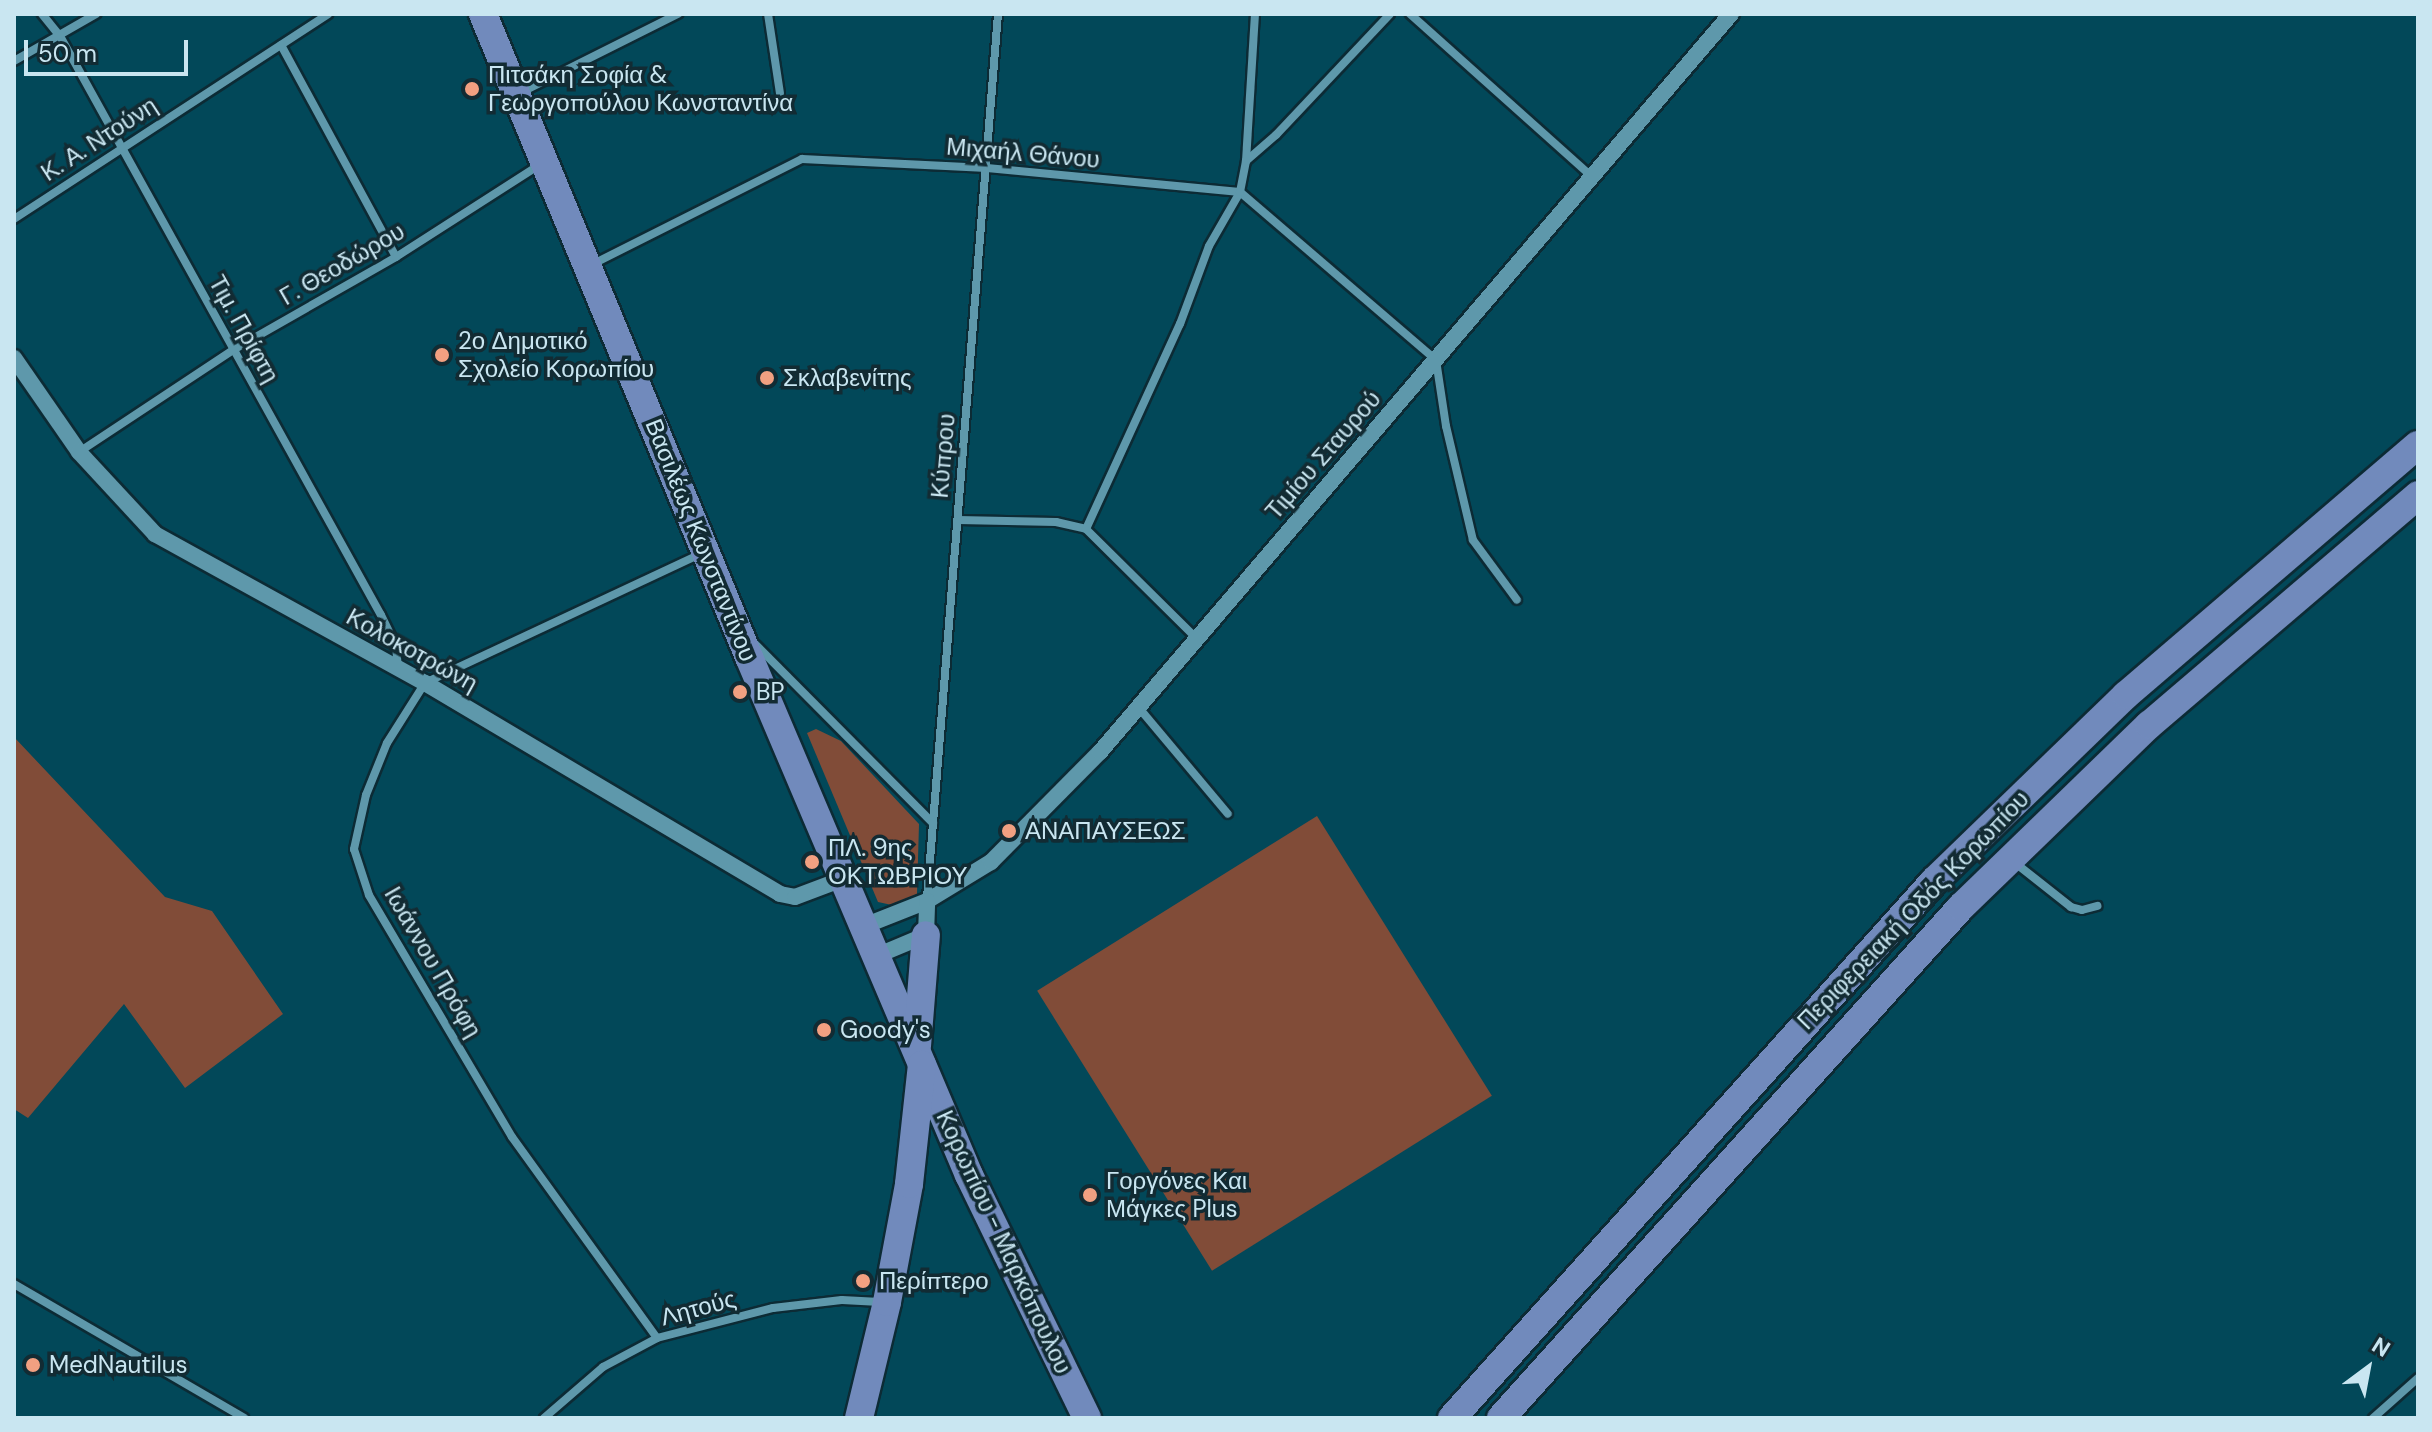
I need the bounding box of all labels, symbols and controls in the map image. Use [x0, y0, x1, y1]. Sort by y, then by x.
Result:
scale bar [28, 24, 192, 74]
text: 50 m [38, 38, 97, 69]
place label: Πιτσάκη Σοφία & Γεωργοπούλου Κωνσταντίνα [488, 61, 793, 117]
marker: Πιτσάκη Σοφία & Γεωργοπούλου Κωνσταντίνα [463, 80, 481, 98]
street label: Κ. Α. Ντούνη [36, 91, 162, 187]
street label: Μιχαήλ Θάνου [945, 132, 1101, 174]
street label: Γ. Θεοδώρου [274, 217, 410, 311]
street label: Τιμ. Πρίφτη [203, 270, 285, 388]
place label: 2ο Δημοτικό Σχολείο Κορωπίου [458, 327, 654, 383]
marker: 2ο Δημοτικό Σχολείο Κορωπίου [433, 346, 451, 364]
place label: Σκλαβενίτης [783, 364, 912, 392]
marker: Σκλαβενίτης [758, 369, 776, 387]
street label: Τιμίου Σταυρού [1259, 385, 1387, 525]
street label: Κύπρου [925, 413, 961, 499]
street label: Βασιλέως Κωνσταντίνου [639, 415, 763, 665]
street label: Κολοκοτρώνη [341, 602, 483, 698]
place label: BP [756, 678, 784, 706]
marker: BP [731, 683, 749, 701]
street label: Περιφερειακή Οδός Κορωπίου [1791, 785, 2035, 1035]
place label: ΑΝΑΠΑΥΣΕΩΣ [1025, 817, 1186, 845]
marker: ΑΝΑΠΑΥΣΕΩΣ [1000, 822, 1018, 840]
place label: ΠΛ. 9ης ΟΚΤΩΒΡΙΟΥ [828, 834, 967, 890]
marker: ΠΛ. 9ης ΟΚΤΩΒΡΙΟΥ [803, 853, 821, 871]
street label: Ιωάννου Πρόφη [378, 881, 488, 1043]
place label: Goody's [840, 1016, 931, 1044]
marker: Goody's [815, 1021, 833, 1039]
street label: Κορωπίου - Μαρκόπουλου [930, 1106, 1078, 1378]
place label: Γοργόνες Και Μάγκες Plus [1106, 1167, 1247, 1223]
marker: Γοργόνες Και Μάγκες Plus [1081, 1186, 1099, 1204]
place label: Περίπτερο [879, 1267, 989, 1295]
marker: Περίπτερο [854, 1272, 872, 1290]
street label: Λητούς [657, 1284, 739, 1332]
north arrow [2328, 1328, 2408, 1408]
text: N [2366, 1331, 2395, 1364]
place label: MedNautilus [49, 1351, 188, 1379]
marker: MedNautilus [24, 1356, 42, 1374]

